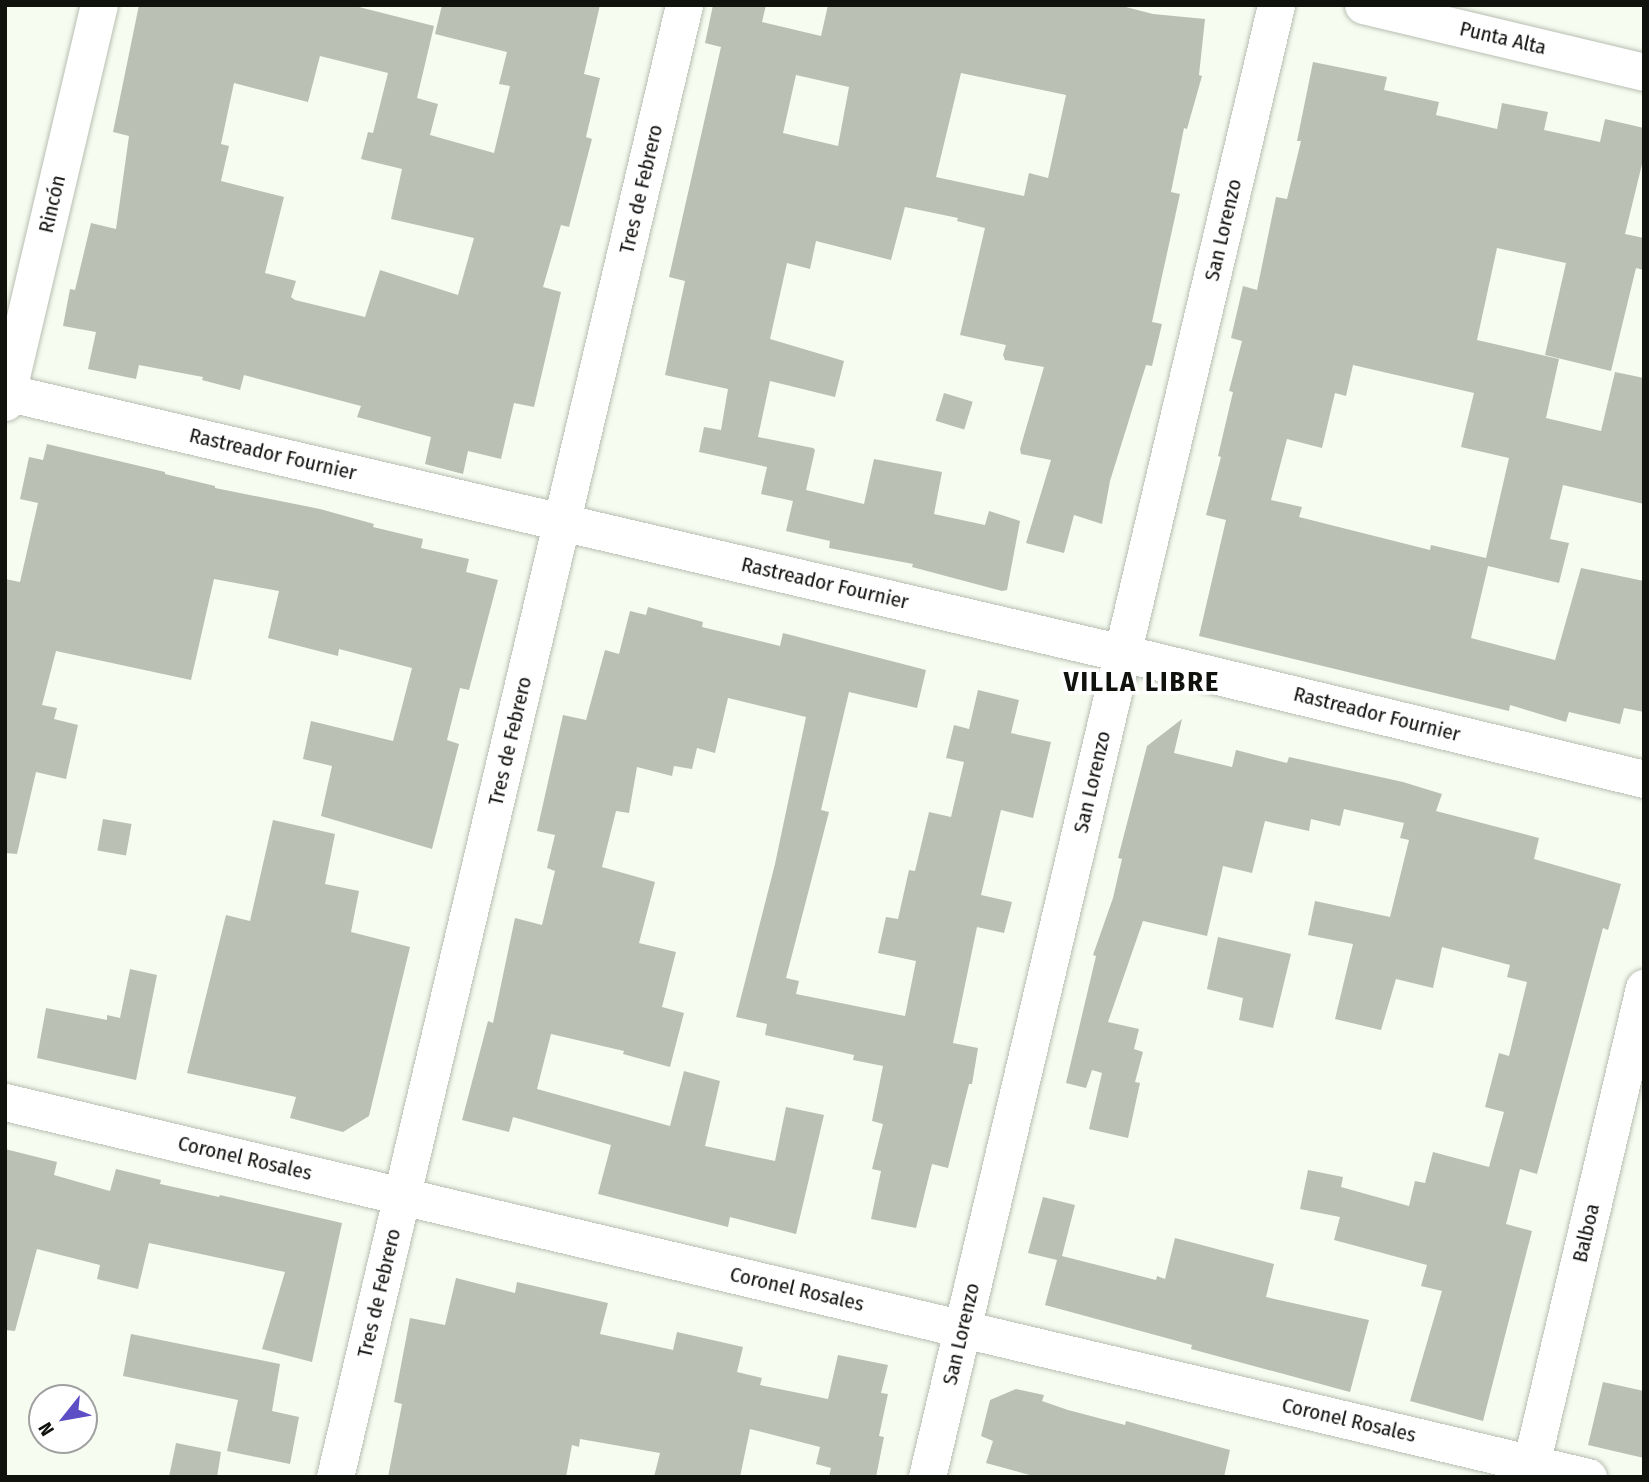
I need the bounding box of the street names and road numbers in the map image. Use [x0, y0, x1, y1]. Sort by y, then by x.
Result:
street label: Punta Alta [1457, 16, 1549, 60]
street label: Tres de Febrero [614, 122, 668, 256]
street label: Rincón [33, 173, 71, 235]
street label: San Lorenzo [1199, 177, 1247, 283]
street label: Rastreador Fournier [187, 423, 359, 485]
street label: Rastreador Fournier [739, 552, 911, 614]
street label: Tres de Febrero [483, 674, 537, 808]
street label: Rastreador Fournier [1291, 681, 1463, 747]
street label: San Lorenzo [1068, 729, 1116, 835]
street label: Coronel Rosales [175, 1130, 315, 1186]
street label: Balboa [1567, 1201, 1605, 1265]
street label: Tres de Febrero [352, 1226, 406, 1360]
street label: Coronel Rosales [727, 1261, 867, 1317]
street label: San Lorenzo [937, 1281, 985, 1387]
street label: Coronel Rosales [1279, 1392, 1419, 1448]

